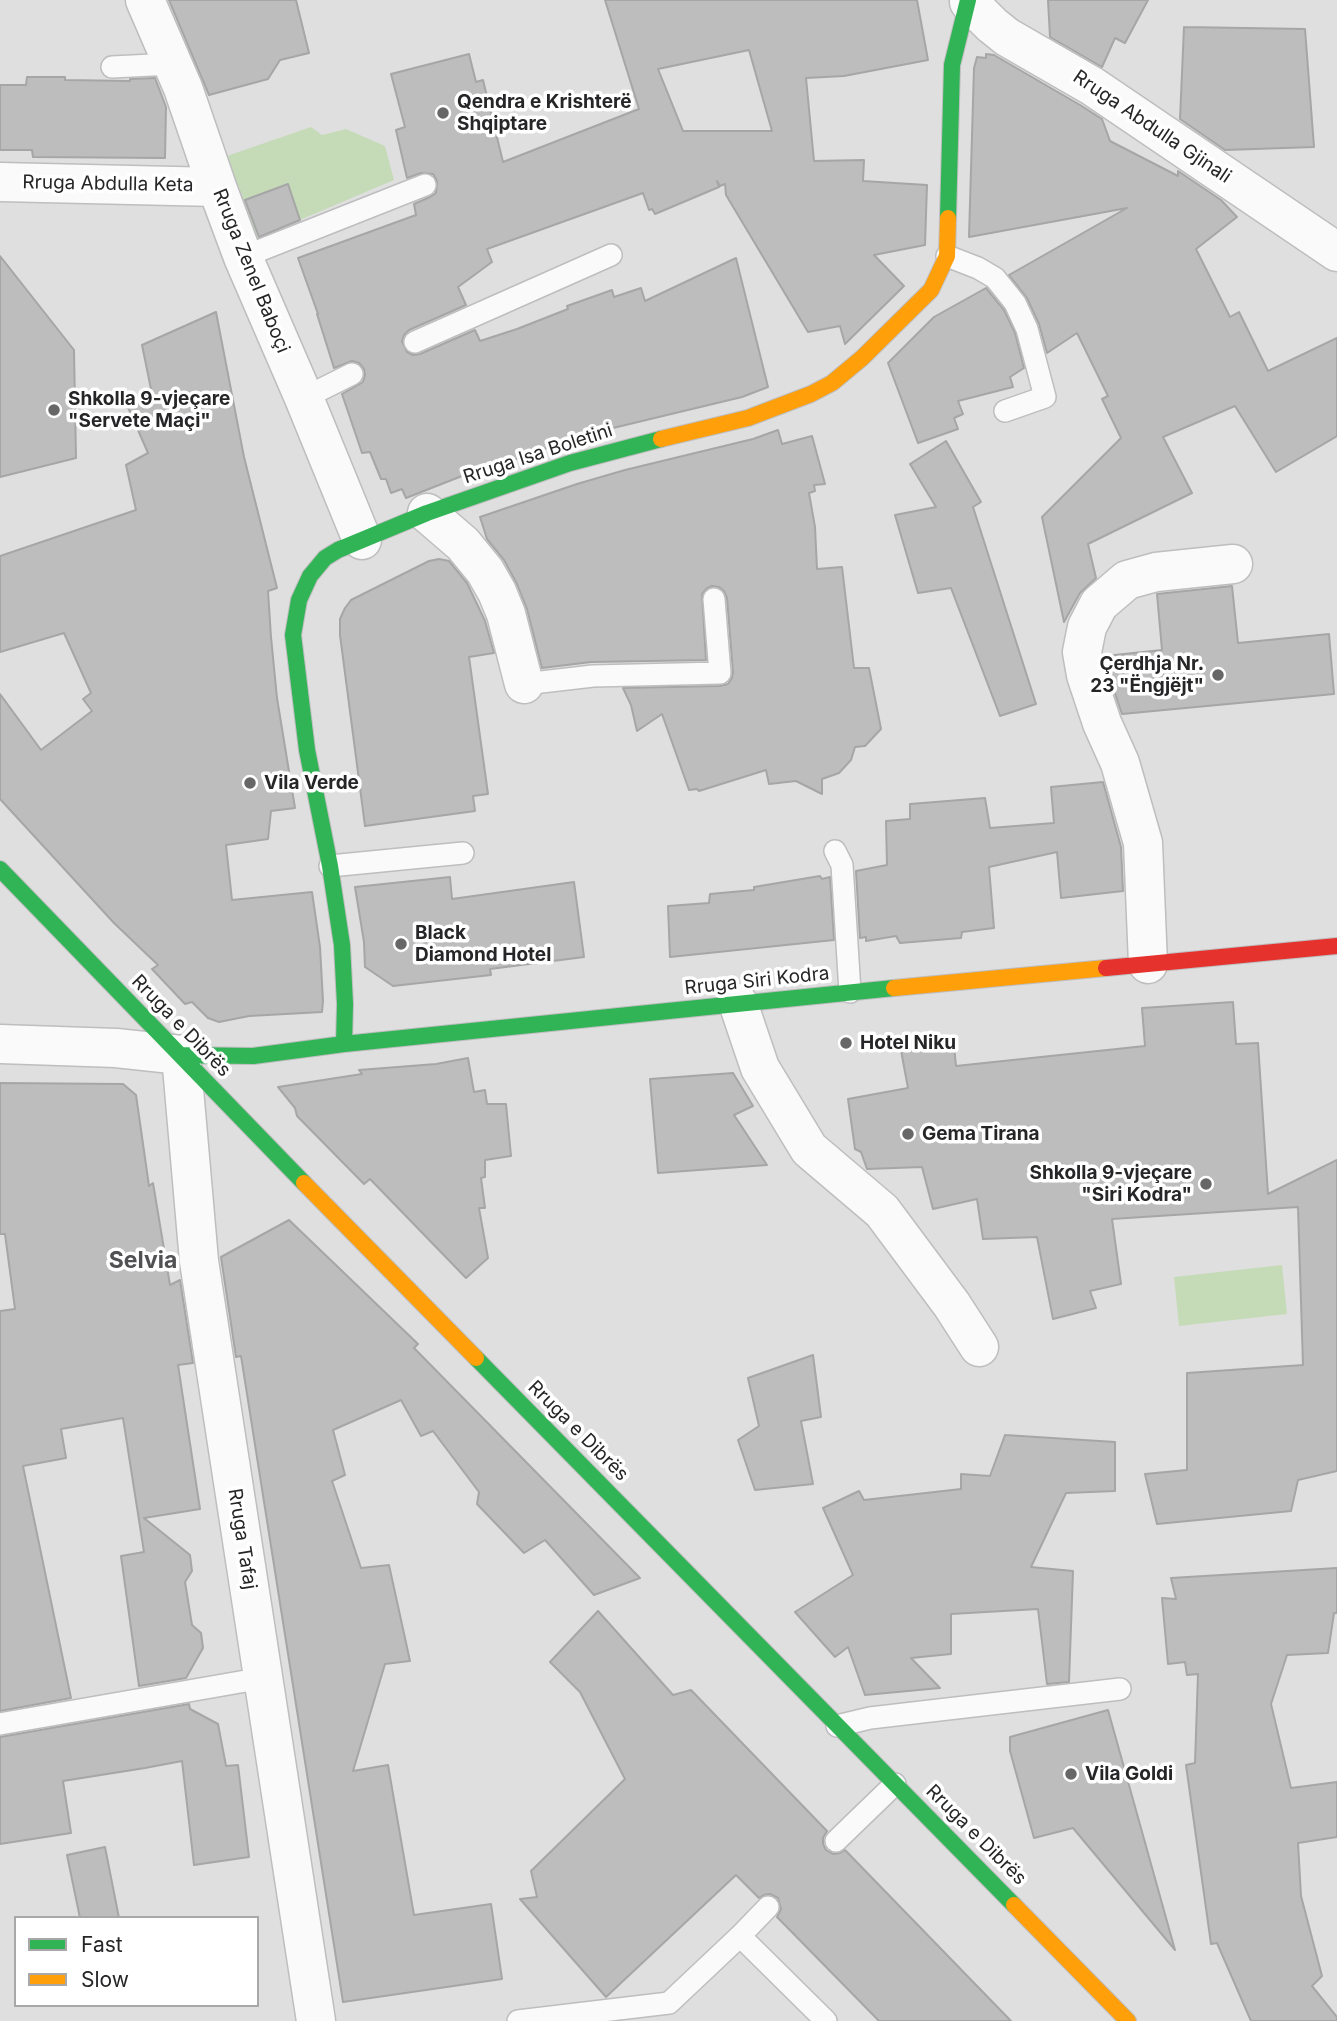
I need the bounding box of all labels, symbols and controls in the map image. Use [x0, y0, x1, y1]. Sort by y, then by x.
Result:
street label: Rruga Abdulla Gjinali [1069, 66, 1235, 188]
place label: Qendra e Krishterë Shqiptare [457, 91, 632, 135]
marker: Qendra e Krishterë Shqiptare [435, 105, 451, 121]
street label: Rruga Abdulla Keta [22, 171, 194, 197]
street label: Rruga Zenel Baboçi [208, 186, 294, 356]
place label: Shkolla 9-vjeçare "Servete Maçi" [68, 388, 230, 432]
marker: Shkolla 9-vjeçare "Servete Maçi" [46, 402, 62, 418]
street label: Rruga Isa Boletini [460, 419, 616, 489]
place label: Çerdhja Nr. 23 "Ëngjëjt" [1090, 653, 1204, 697]
marker: Çerdhja Nr. 23 "Ëngjëjt" [1210, 667, 1226, 683]
place label: Vila Verde [264, 772, 359, 794]
marker: Vila Verde [242, 775, 258, 791]
place label: Black Diamond Hotel [415, 922, 551, 966]
marker: Black Diamond Hotel [393, 936, 409, 952]
street label: Rruga Siri Kodra [684, 962, 830, 1000]
street label: Rruga e Dibrës [127, 970, 235, 1082]
place label: Hotel Niku [860, 1032, 956, 1054]
marker: Hotel Niku [838, 1035, 854, 1051]
place label: Gema Tirana [922, 1123, 1040, 1145]
marker: Gema Tirana [900, 1126, 916, 1142]
place label: Shkolla 9-vjeçare "Siri Kodra" [1030, 1162, 1192, 1206]
marker: Shkolla 9-vjeçare "Siri Kodra" [1198, 1176, 1214, 1192]
district label: Selvia [109, 1247, 177, 1275]
street label: Rruga e Dibrës [523, 1376, 633, 1486]
street label: Rruga Tafaj [223, 1487, 261, 1591]
place label: Vila Goldi [1085, 1763, 1173, 1785]
marker: Vila Goldi [1063, 1766, 1079, 1782]
street label: Rruga e Dibrës [921, 1780, 1031, 1890]
legend [14, 1916, 259, 2007]
text: Fast [81, 1932, 123, 1957]
text: Slow [81, 1967, 129, 1992]

